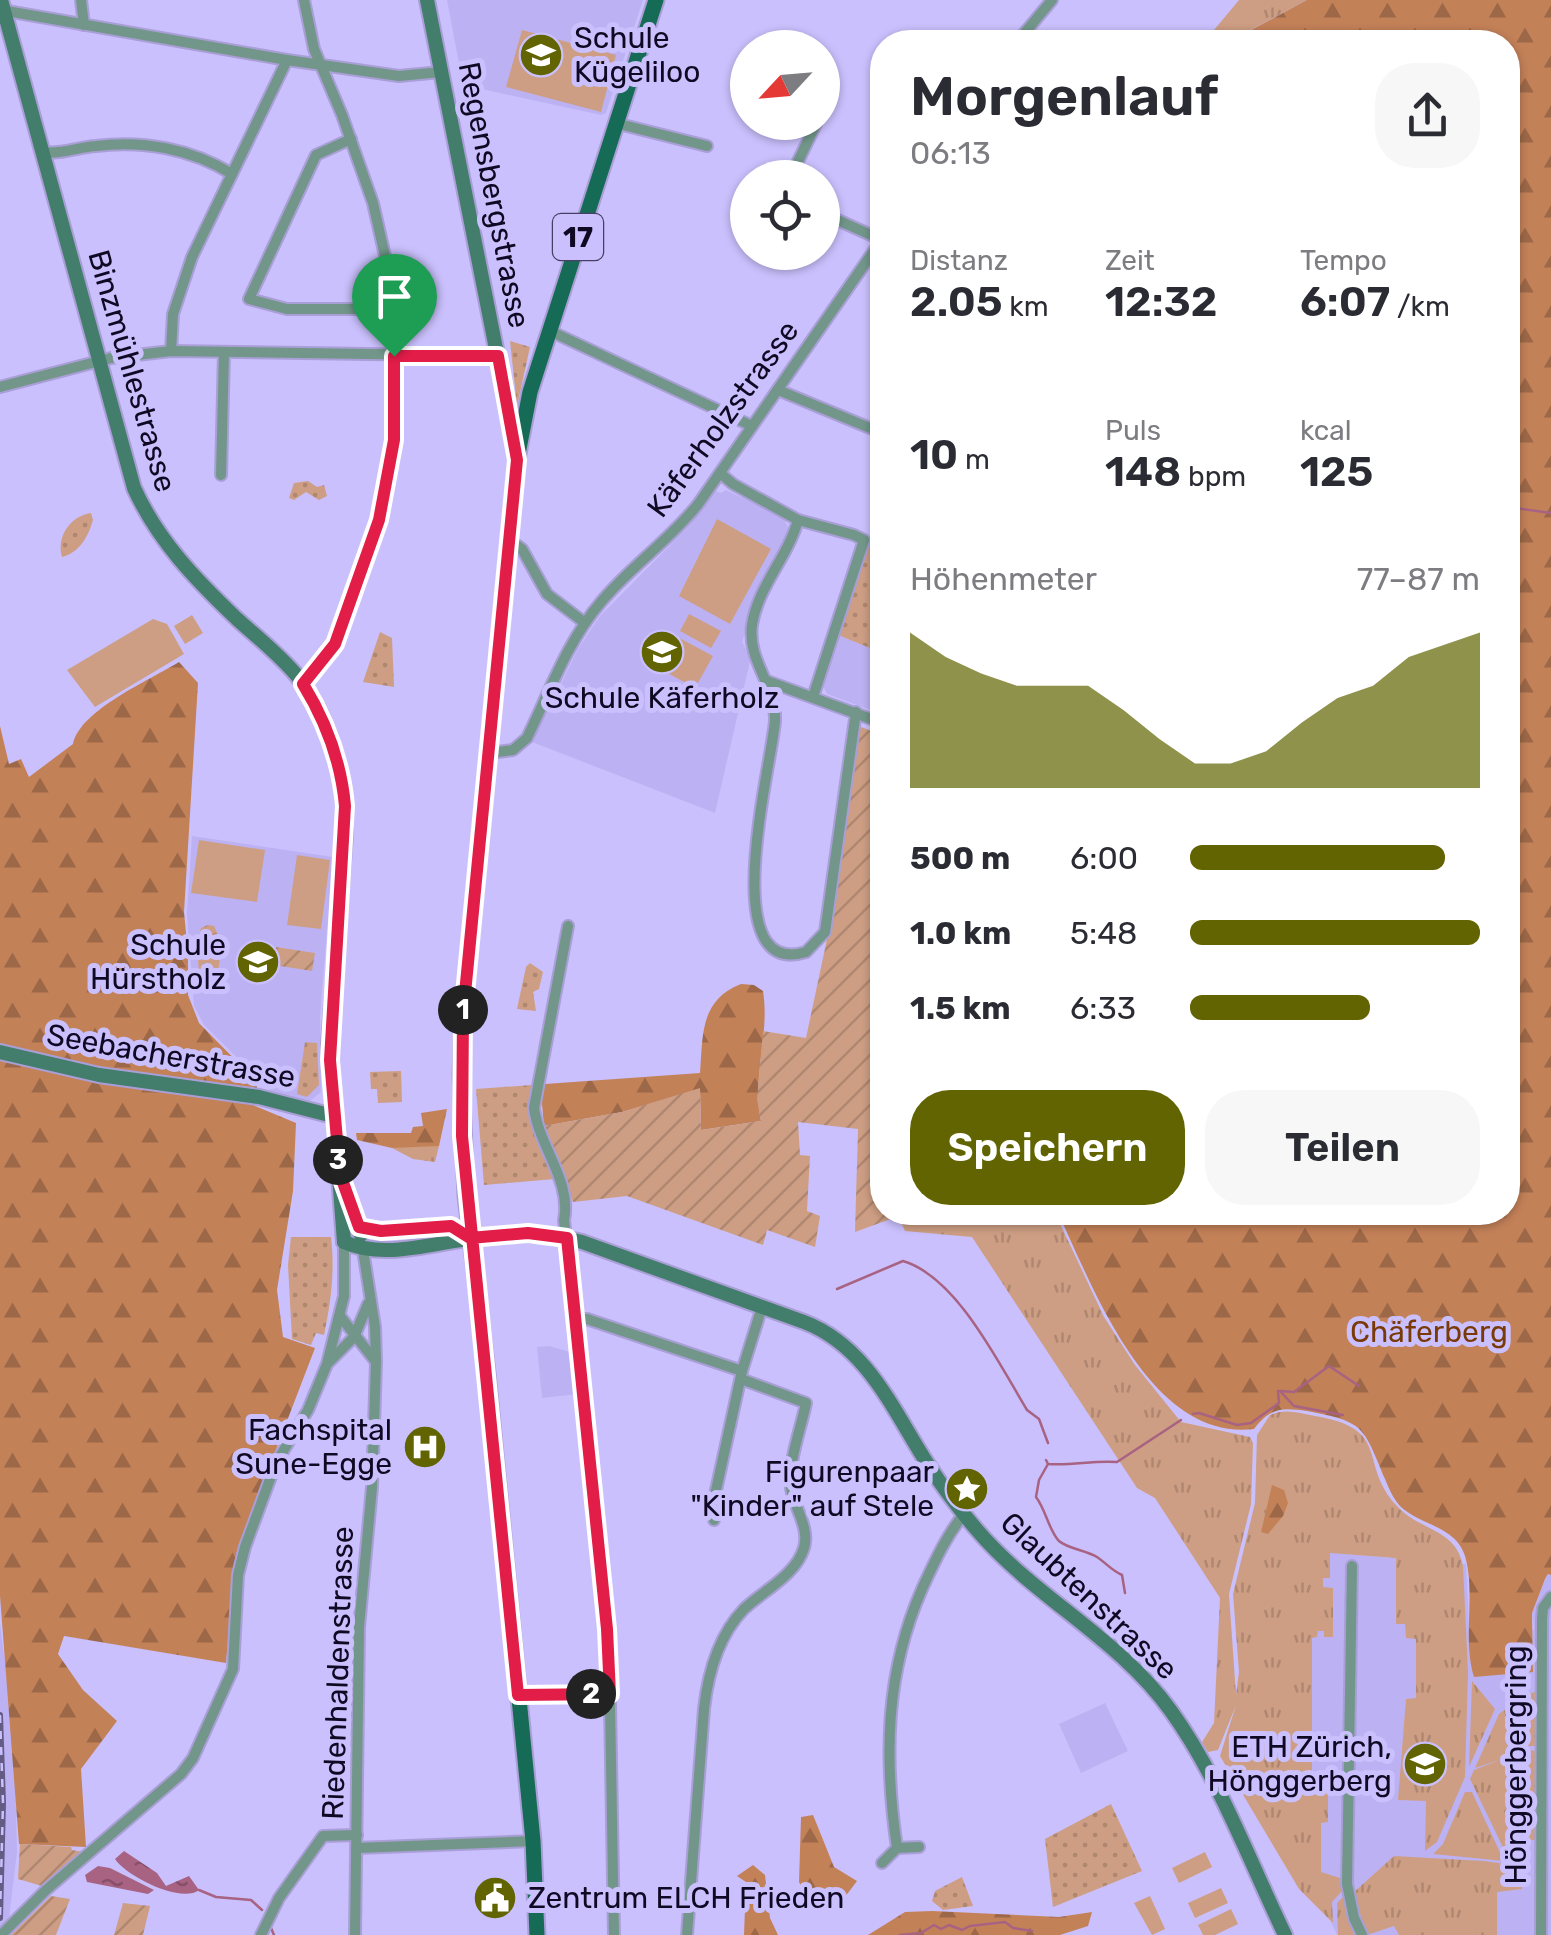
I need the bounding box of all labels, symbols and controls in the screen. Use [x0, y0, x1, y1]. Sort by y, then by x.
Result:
place label: Schule Kügeliloo [574, 20, 700, 90]
north arrow [730, 30, 840, 140]
map controls [730, 30, 840, 270]
school or university icon: Schule Kügeliloo [518, 32, 564, 78]
street label: Regensbergstrasse [451, 59, 537, 331]
button: share [1375, 63, 1480, 168]
text: Morgenlauf [910, 64, 1218, 129]
text: 06:13 [910, 134, 991, 172]
button: locate [730, 160, 840, 270]
road number: 17 [553, 214, 603, 260]
text: Distanz [910, 244, 1008, 277]
text: Zeit [1105, 244, 1155, 277]
text: Tempo [1300, 244, 1387, 277]
street label: Binzmühlestrasse [80, 246, 184, 496]
pin [352, 254, 437, 357]
icon: arrive [367, 269, 422, 324]
text: 2.05 [910, 277, 1002, 327]
text: 12:32 [1105, 277, 1217, 327]
text: 6:07 [1300, 277, 1390, 327]
text: km [1002, 290, 1049, 323]
text: /km [1390, 290, 1450, 323]
street label: Käferholzstrasse [640, 314, 806, 524]
text: Puls [1105, 414, 1161, 447]
text: kcal [1300, 414, 1351, 447]
text: 10 [910, 430, 958, 480]
text: m [958, 443, 990, 476]
text: 148 [1105, 447, 1181, 497]
text: 125 [1300, 447, 1373, 497]
text: bpm [1181, 460, 1246, 493]
text: Höhenmeter [910, 560, 1097, 598]
text: 77–87 m [1357, 560, 1480, 598]
school or university icon: Schule Käferholz [639, 629, 685, 675]
place label: Schule Käferholz [545, 680, 779, 716]
text: 500 m [910, 839, 1010, 877]
text: 6:00 [1070, 839, 1138, 877]
text: 1.0 km [910, 914, 1011, 952]
text: 5:48 [1070, 914, 1137, 952]
place label: Schule Hürstholz [90, 927, 226, 997]
school or university icon: Schule Hürstholz [235, 939, 281, 985]
pin: 1 [438, 985, 488, 1035]
text: 1.5 km [910, 989, 1011, 1027]
text: 6:33 [1070, 989, 1136, 1027]
text: 1 [456, 993, 470, 1026]
street label: Seebacherstrasse [44, 1016, 298, 1096]
button: Speichern [910, 1090, 1185, 1205]
button: Teilen [1205, 1090, 1480, 1205]
pin: 3 [313, 1135, 363, 1185]
text: 3 [329, 1143, 347, 1176]
park label: Chäferberg [1350, 1314, 1508, 1350]
place label: Fachspital Sune-Egge [235, 1412, 392, 1482]
hospital icon: Fachspital Sune-Egge [402, 1424, 448, 1470]
place label: Figurenpaar "Kinder" auf Stele [691, 1454, 935, 1524]
place icon: Figurenpaar "Kinder" auf Stele [944, 1466, 990, 1512]
street label: Glaubtenstrasse [993, 1505, 1185, 1687]
street label: Riedenhaldenstrasse [315, 1526, 361, 1820]
street label: Hönggerbergring [1498, 1645, 1534, 1885]
pin: 2 [566, 1669, 616, 1719]
text: 2 [582, 1677, 600, 1710]
place label: ETH Zürich, Hönggerberg [1208, 1729, 1392, 1799]
school or university icon: ETH Zürich, Hönggerberg [1402, 1741, 1448, 1787]
public building icon: Zentrum ELCH Frieden [472, 1875, 518, 1921]
place label: Zentrum ELCH Frieden [528, 1880, 844, 1916]

